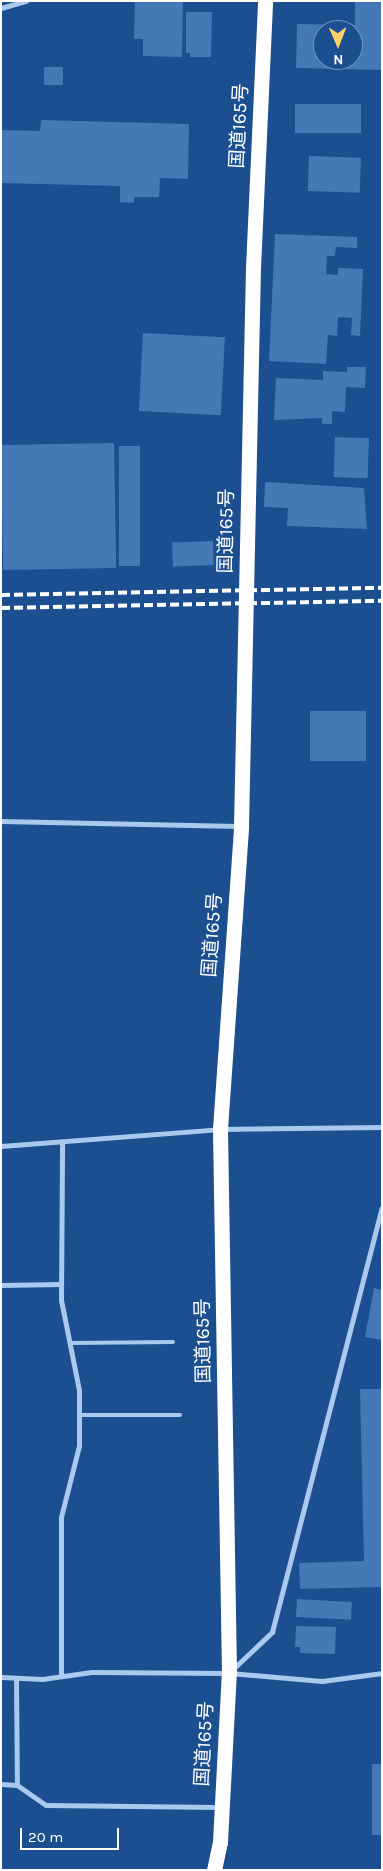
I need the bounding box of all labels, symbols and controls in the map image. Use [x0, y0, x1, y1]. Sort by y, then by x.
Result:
north arrow [313, 20, 363, 70]
text: N [333, 51, 343, 68]
street label: 国道165号 [226, 83, 254, 169]
street label: 国道165号 [215, 488, 239, 574]
street label: 国道165号 [199, 892, 227, 978]
street label: 国道165号 [192, 1298, 216, 1384]
street label: 国道165号 [191, 1701, 219, 1787]
scale bar [22, 1818, 121, 1850]
text: 20 m [28, 1828, 63, 1846]

